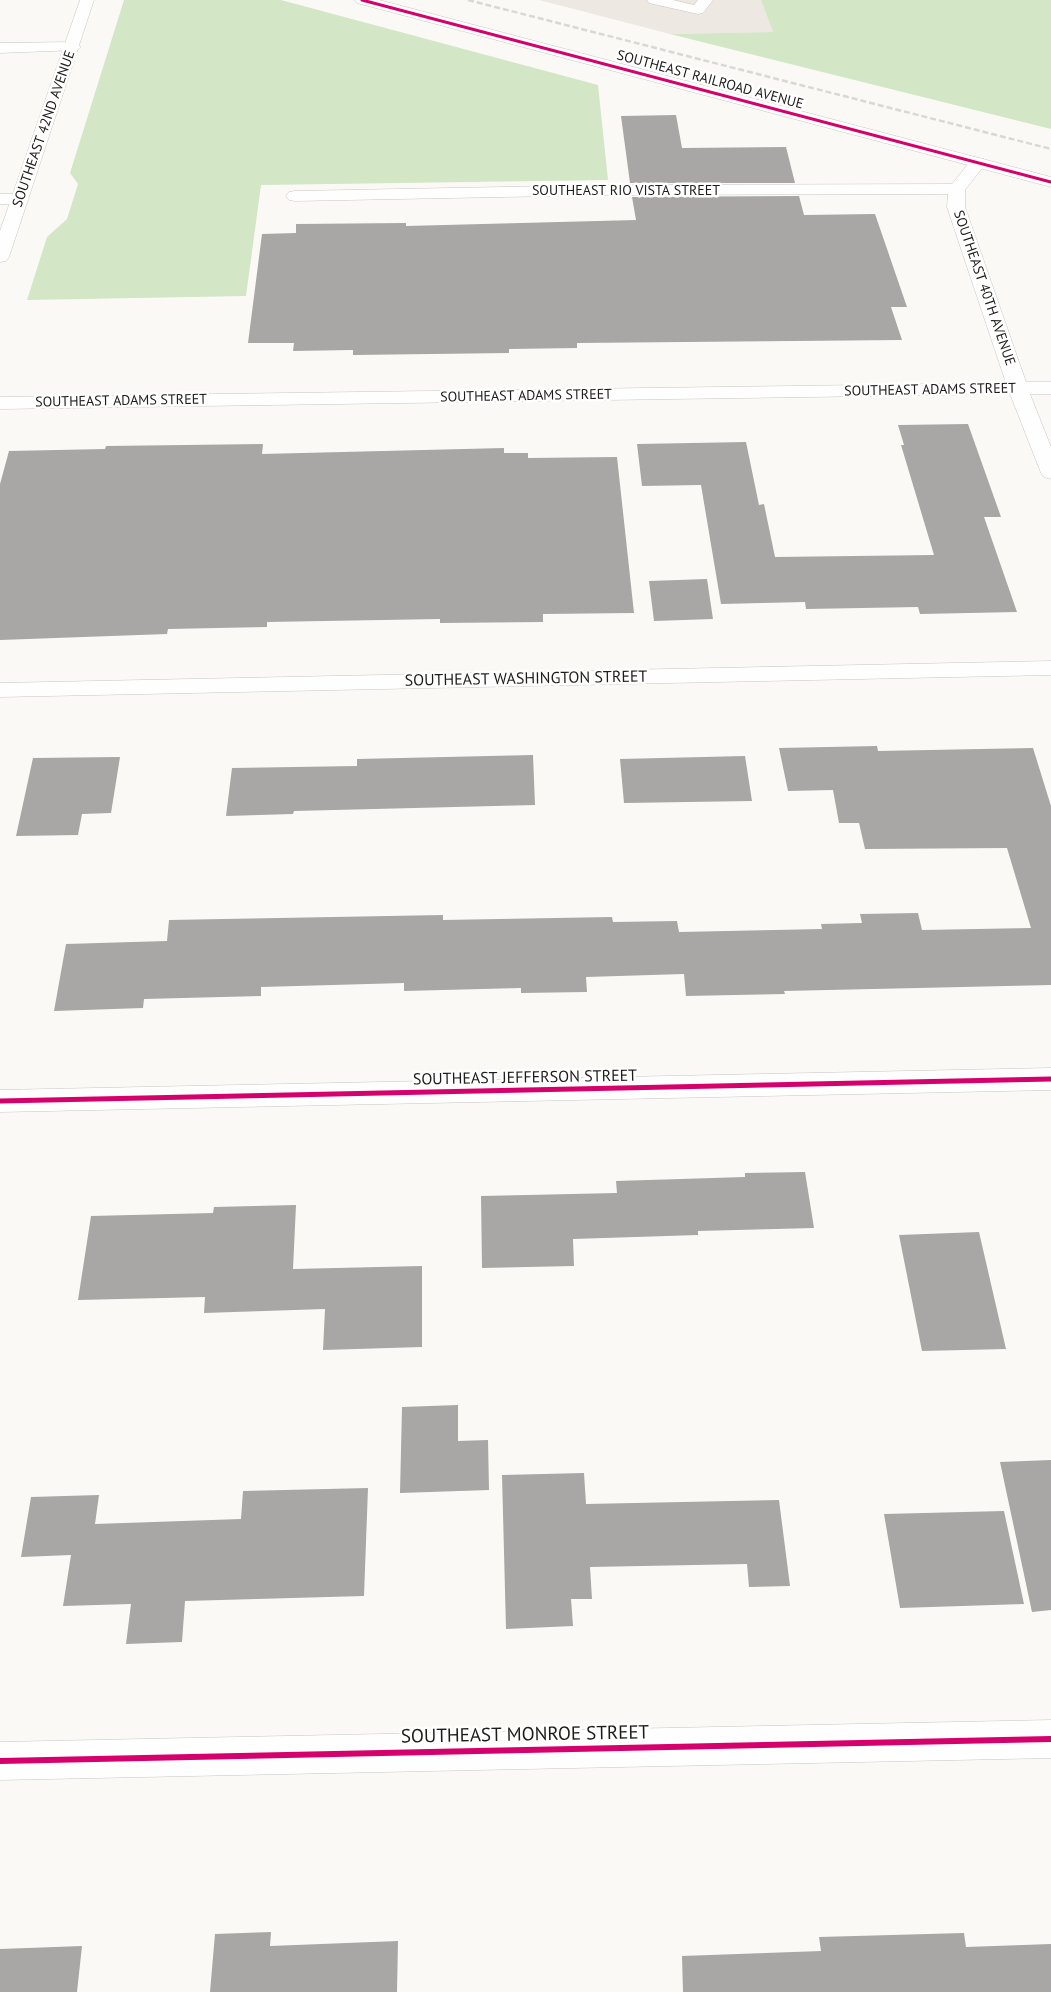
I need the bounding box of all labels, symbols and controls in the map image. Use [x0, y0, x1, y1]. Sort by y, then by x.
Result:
street label: SOUTHEAST RAILROAD AVENUE [615, 47, 805, 113]
street label: SOUTHEAST 42ND AVENUE [9, 48, 79, 210]
street label: SOUTHEAST RIO VISTA STREET [532, 183, 720, 199]
street label: SOUTHEAST 40TH AVENUE [949, 208, 1019, 368]
street label: SOUTHEAST ADAMS STREET [844, 380, 1016, 400]
street label: SOUTHEAST ADAMS STREET [440, 386, 612, 406]
street label: SOUTHEAST ADAMS STREET [35, 391, 207, 411]
street label: SOUTHEAST WASHINGTON STREET [404, 667, 648, 691]
street label: SOUTHEAST JEFFERSON STREET [413, 1066, 637, 1090]
street label: SOUTHEAST MONROE STREET [401, 1721, 649, 1749]

